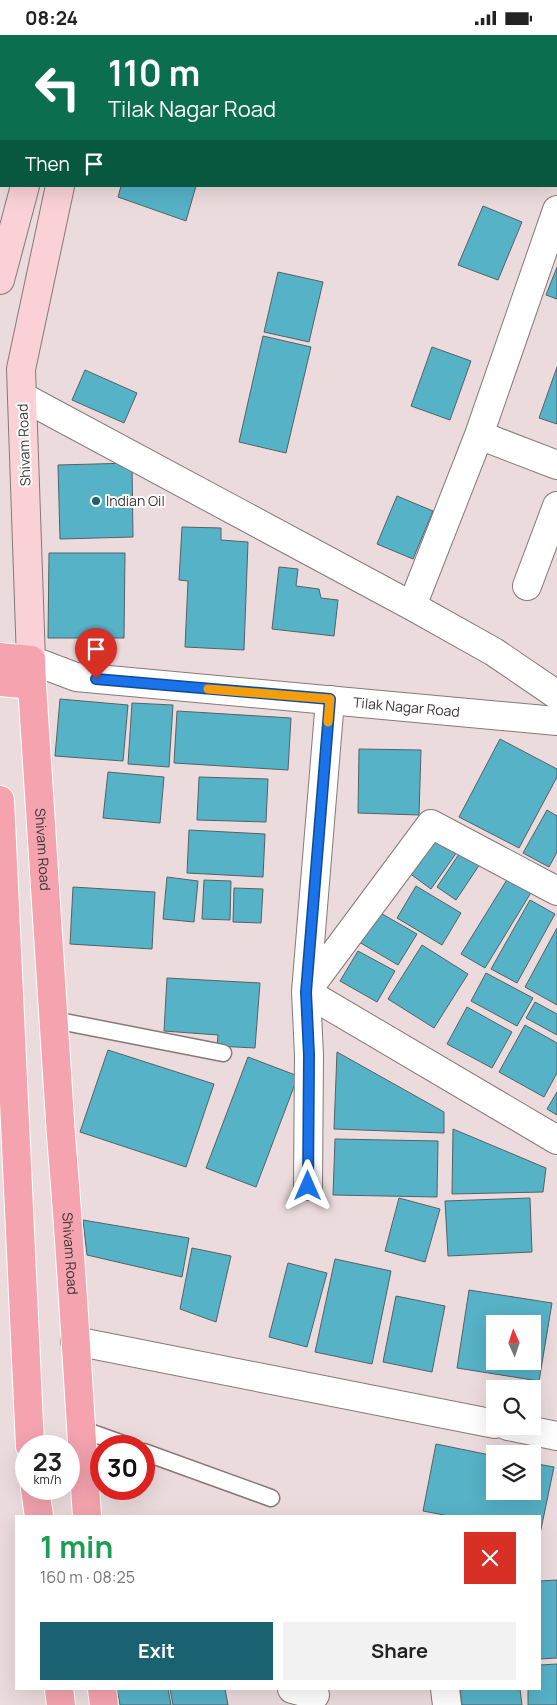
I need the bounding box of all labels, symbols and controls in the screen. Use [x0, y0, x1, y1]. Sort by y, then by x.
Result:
text: 08:24 [25, 5, 78, 31]
text: 110 m [108, 49, 200, 97]
icon: left [25, 55, 90, 120]
text: Tilak Nagar Road [108, 94, 276, 124]
icon: arrive [80, 150, 108, 178]
text: Then [25, 151, 70, 177]
street label: Shivam Road [13, 403, 34, 487]
place label: Indian Oil [106, 491, 165, 510]
marker: Indian Oil [90, 495, 102, 507]
pin [75, 628, 117, 679]
icon: arrive [82, 635, 110, 663]
street label: Tilak Nagar Road [352, 692, 461, 721]
street label: Shivam Road [31, 808, 55, 891]
position arrow [281, 1159, 333, 1211]
street label: Shivam Road [58, 1212, 83, 1295]
north arrow [486, 1315, 541, 1370]
map controls [486, 1315, 541, 1500]
button: search [486, 1380, 541, 1435]
speed limit sign: 30 [90, 1435, 155, 1500]
text: 23 [33, 1444, 62, 1479]
button: layers [486, 1445, 541, 1500]
text: km/h [34, 1471, 61, 1488]
text: 1 min [40, 1526, 113, 1567]
button: close [464, 1532, 516, 1584]
text: 160 m · 08:25 [40, 1566, 135, 1588]
button: Exit [40, 1622, 273, 1680]
button: Share [283, 1622, 516, 1680]

